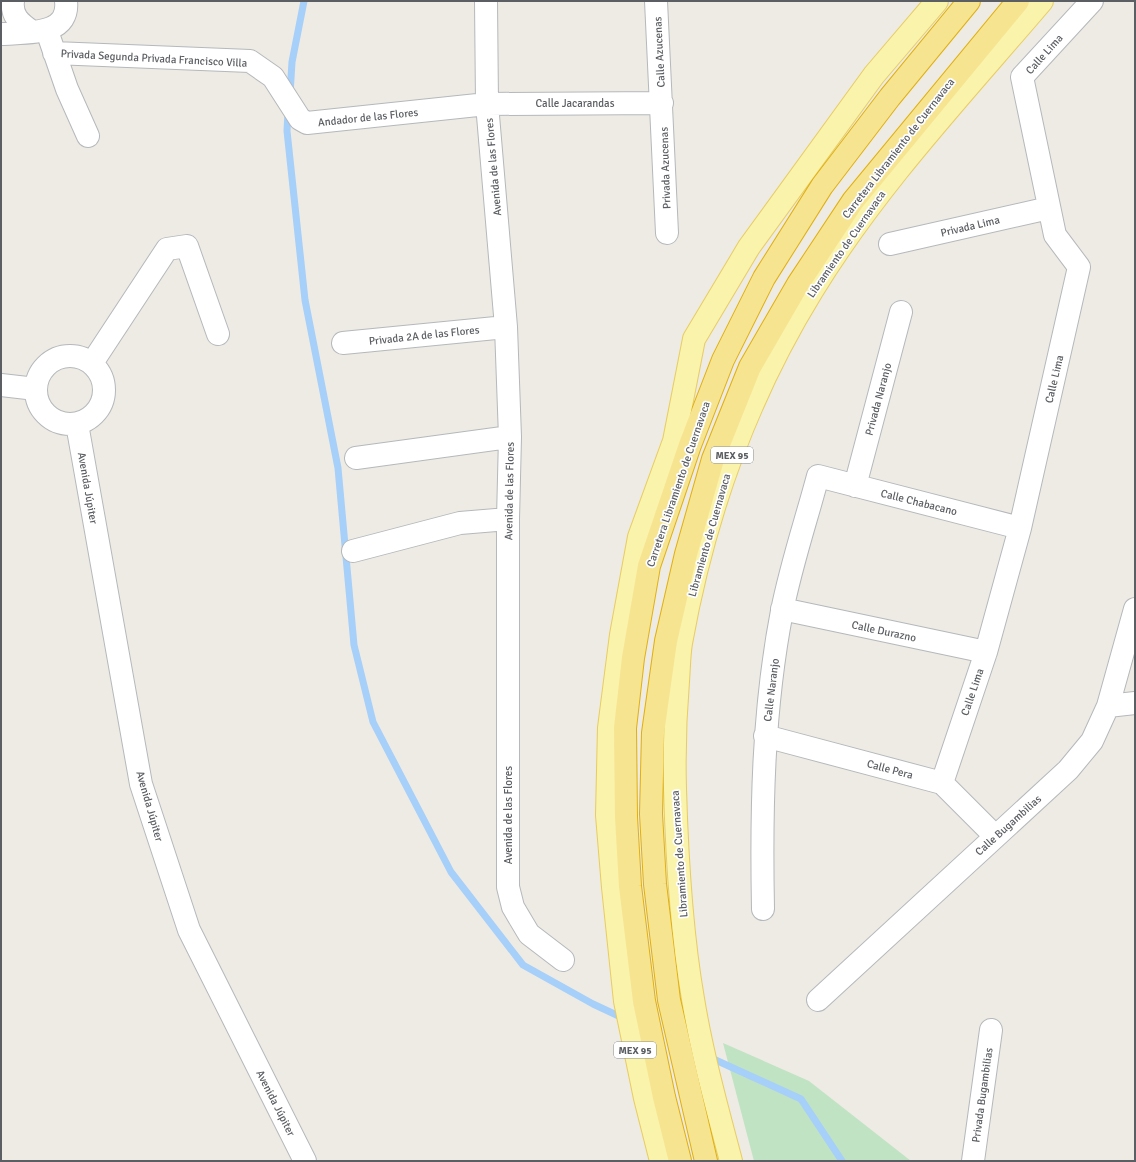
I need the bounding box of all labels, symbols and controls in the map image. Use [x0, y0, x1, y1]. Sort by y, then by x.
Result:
street label: Calle Azucenas [651, 16, 668, 88]
street label: Calle Lima [1023, 31, 1066, 77]
street label: Privada Segunda Privada Francisco Villa [60, 47, 248, 70]
street label: Carretera Libramiento de Cuernavaca [840, 75, 957, 221]
street label: Calle Jacarandas [535, 97, 615, 110]
street label: Andador de las Flores [317, 106, 419, 129]
street label: Avenida de las Flores [483, 117, 504, 216]
street label: Privada Azucenas [658, 127, 673, 209]
street label: Libramiento de Cuernavaca [804, 188, 889, 300]
street label: Privada Lima [939, 213, 1001, 240]
street label: Privada 2A de las Flores [368, 323, 480, 348]
street label: Calle Lima [1043, 353, 1066, 405]
street label: Privada Naranjo [863, 361, 895, 437]
street label: Carretera Libramiento de Cuernavaca [643, 399, 713, 569]
street label: Avenida de las Flores [502, 442, 517, 540]
road number: MEX 95 [711, 447, 753, 463]
street label: Avenida Júpiter [75, 451, 100, 525]
street label: Libramiento de Cuernavaca [685, 472, 733, 598]
street label: Calle Chabacano [879, 487, 959, 518]
street label: Calle Durazno [850, 618, 918, 645]
street label: Calle Naranjo [761, 657, 782, 722]
street label: Calle Lima [958, 666, 987, 718]
street label: Calle Pera [865, 757, 915, 782]
street label: Avenida de las Flores [502, 766, 515, 864]
street label: Avenida Júpiter [133, 769, 166, 843]
street label: Libramiento de Cuernavaca [669, 789, 690, 918]
street label: Calle Bugambilias [973, 792, 1044, 858]
road number: MEX 95 [614, 1042, 656, 1058]
street label: Privada Bugambilias [969, 1047, 996, 1143]
street label: Avenida Júpiter [253, 1068, 298, 1139]

